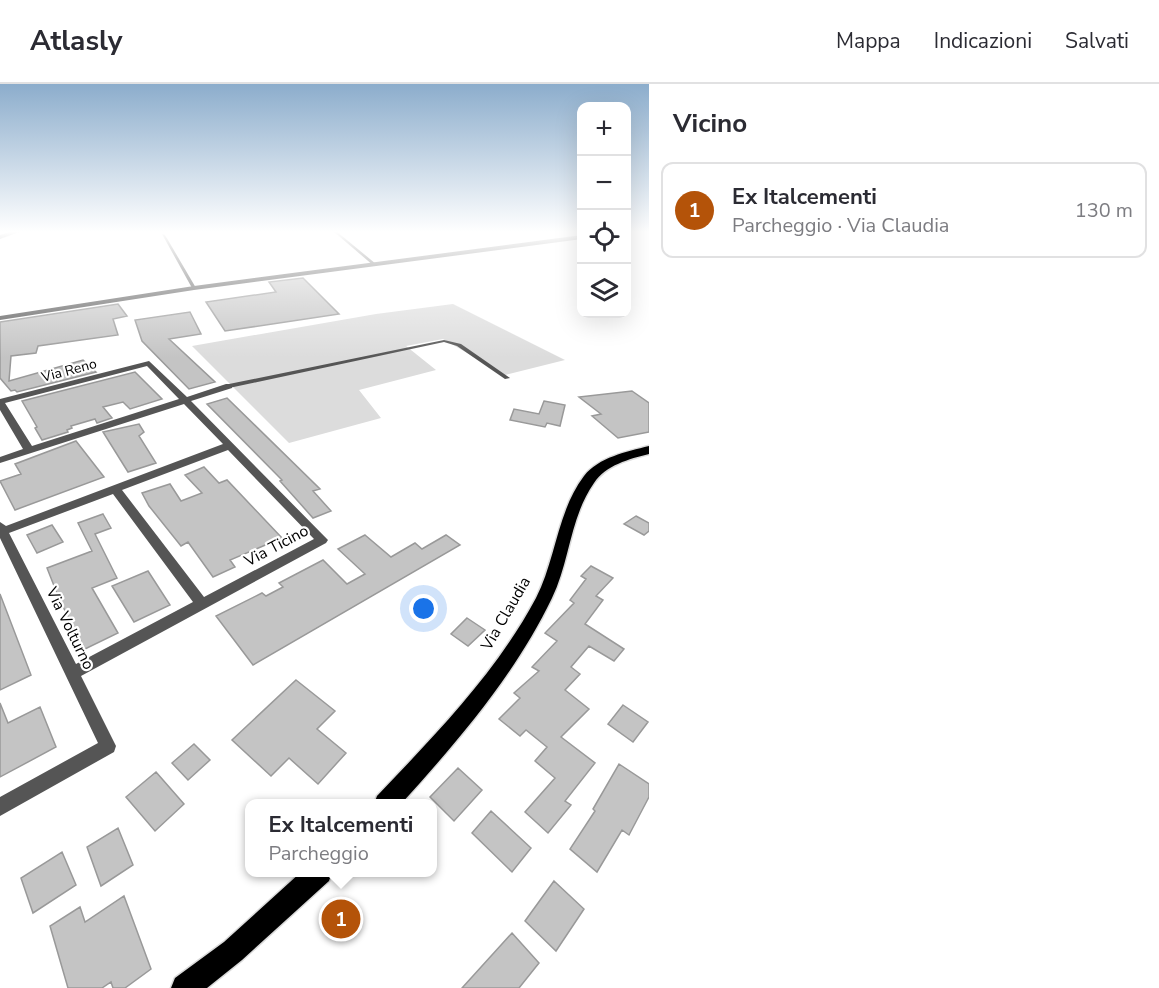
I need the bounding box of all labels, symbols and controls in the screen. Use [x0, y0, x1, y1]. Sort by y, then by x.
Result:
text: Atlasly [30, 22, 122, 60]
text: Mappa [836, 27, 901, 55]
text: Indicazioni [934, 27, 1032, 55]
text: Salvati [1065, 27, 1129, 55]
map controls [577, 102, 631, 318]
button: + [577, 102, 631, 156]
text: Vicino [673, 106, 747, 141]
button: − [577, 156, 631, 210]
text: Ex Italcementi [732, 182, 877, 212]
text: 1 [689, 197, 701, 224]
text: 130 m [1075, 197, 1133, 224]
button: locate [577, 210, 631, 264]
text: Parcheggio · Via Claudia [732, 212, 949, 239]
button: layers [577, 264, 631, 318]
street label: Via Reno [39, 354, 99, 387]
street label: Via Ticino [240, 520, 313, 572]
street label: Via Claudia [475, 573, 536, 655]
street label: Via Volturno [40, 583, 100, 673]
your location [409, 594, 438, 623]
popup [245, 799, 437, 877]
text: Ex Italcementi [269, 810, 413, 840]
text: Parcheggio [269, 840, 369, 867]
pin: 1 [322, 896, 360, 942]

